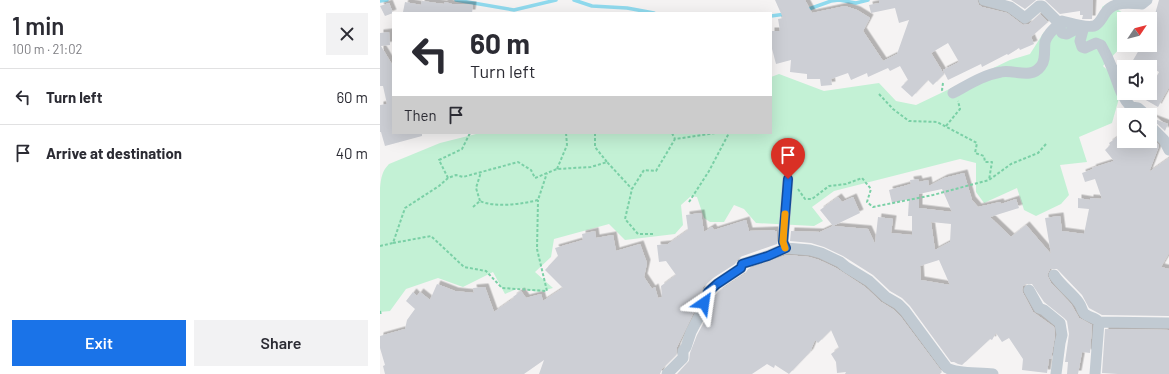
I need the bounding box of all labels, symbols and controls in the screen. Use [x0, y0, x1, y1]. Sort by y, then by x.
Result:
text: 1 min [12, 11, 64, 40]
north arrow [1117, 12, 1157, 52]
map controls [1117, 12, 1157, 148]
button: close [326, 13, 368, 55]
text: 60 m [470, 26, 530, 60]
icon: left [404, 28, 456, 80]
text: 100 m · 21:02 [12, 41, 83, 57]
text: Turn left [470, 60, 536, 82]
button: sound [1117, 60, 1157, 100]
icon: left [12, 86, 34, 108]
text: Turn left [46, 88, 102, 106]
text: 60 m [336, 88, 368, 106]
icon: arrive [445, 104, 467, 126]
text: Then [404, 106, 437, 124]
button: search [1117, 108, 1157, 148]
pin [771, 138, 805, 179]
icon: arrive [12, 142, 34, 164]
text: Arrive at destination [46, 144, 182, 162]
text: 40 m [336, 144, 368, 162]
icon: arrive [777, 144, 799, 166]
position arrow [683, 282, 725, 324]
button: Exit [12, 320, 186, 366]
button: Share [194, 320, 368, 366]

